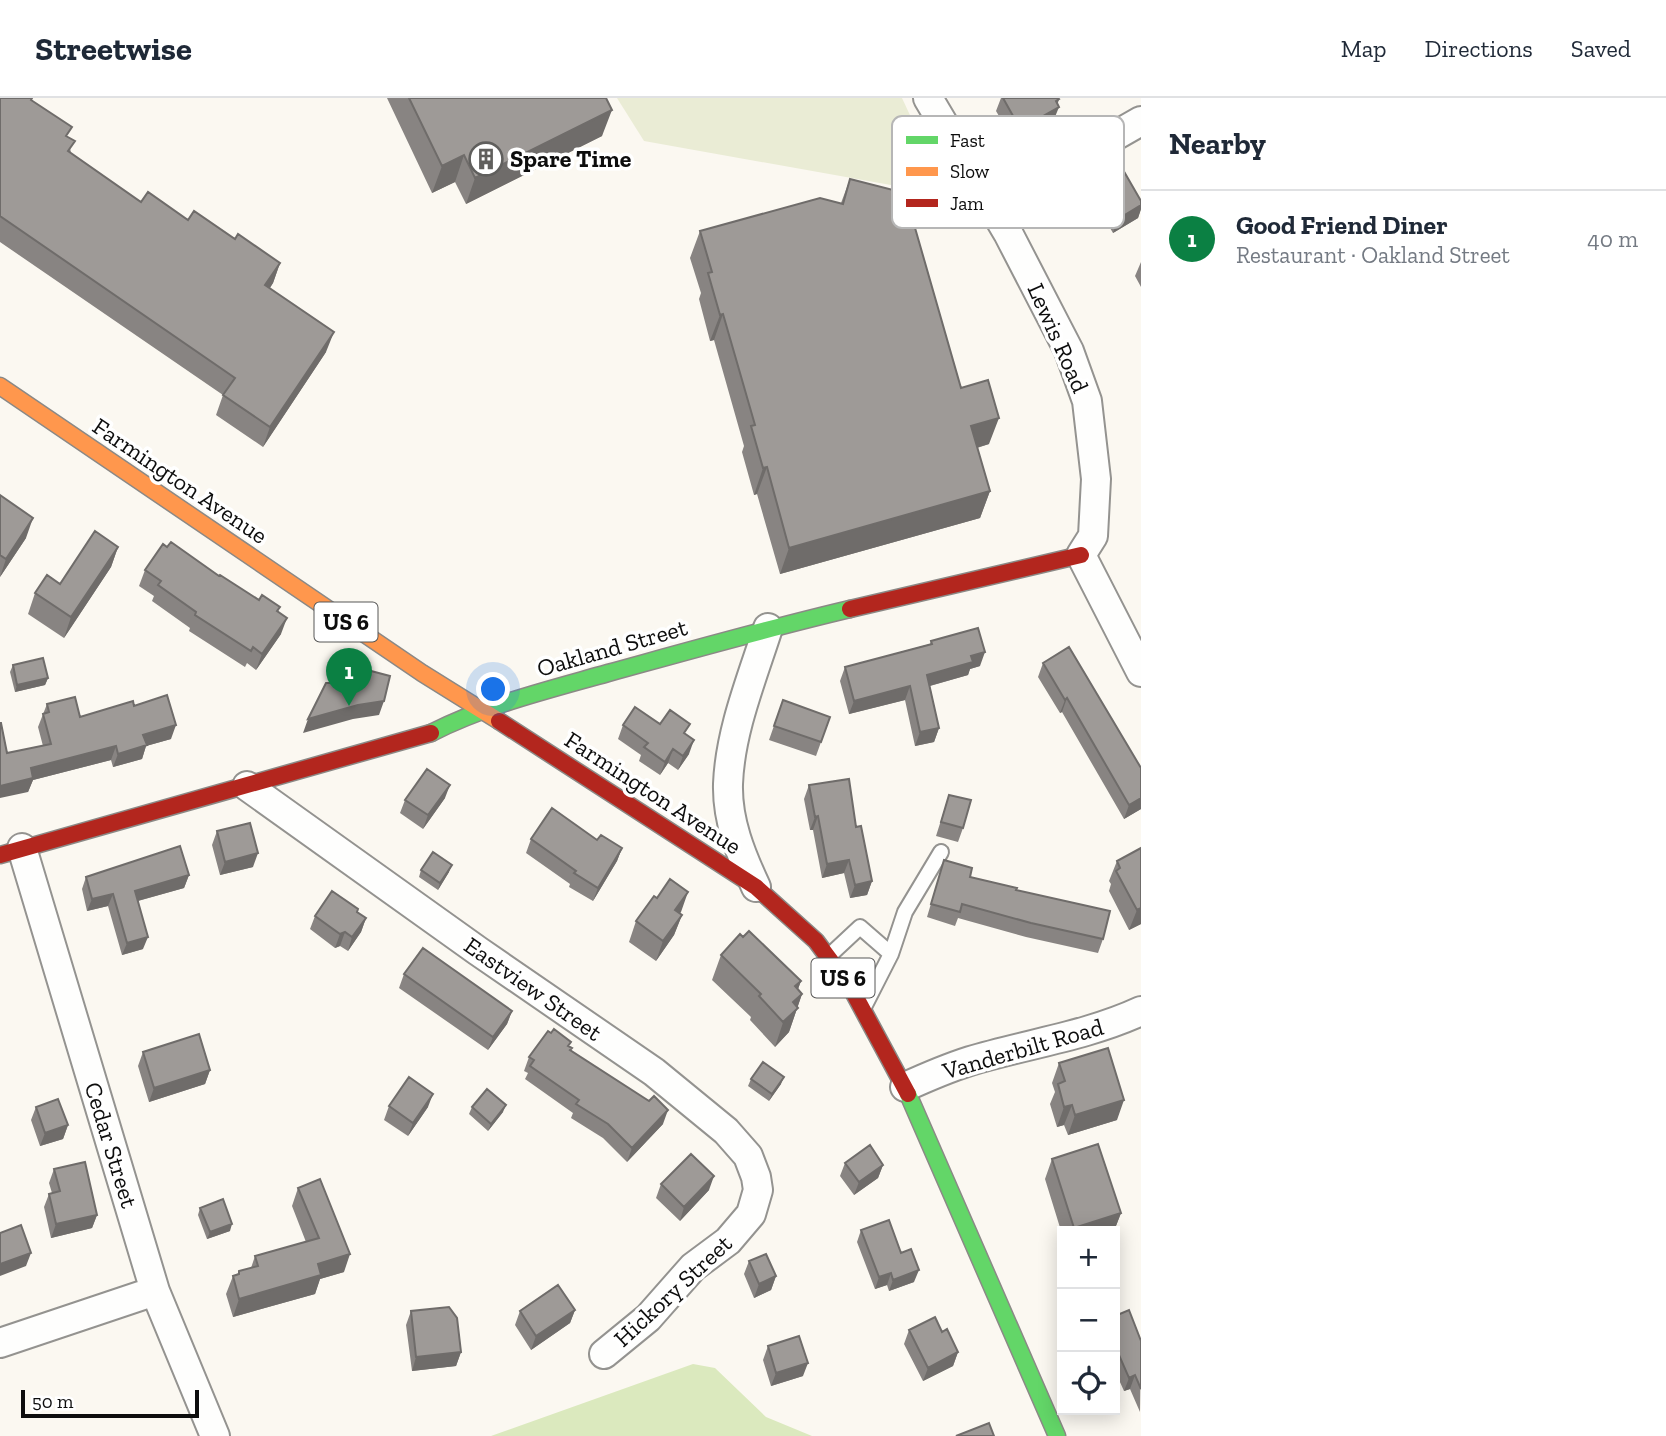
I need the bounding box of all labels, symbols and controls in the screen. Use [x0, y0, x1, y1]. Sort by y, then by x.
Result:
text: Streetwise [35, 29, 192, 68]
text: Map [1341, 34, 1387, 63]
text: Directions [1425, 34, 1533, 63]
text: Saved [1571, 34, 1631, 63]
legend [892, 116, 1124, 228]
text: Nearby [1169, 126, 1266, 162]
text: Fast [950, 129, 985, 152]
building icon: Spare Time [467, 140, 505, 178]
place label: Spare Time [510, 144, 632, 173]
text: Slow [950, 160, 990, 183]
text: Jam [950, 192, 984, 215]
text: Good Friend Diner [1236, 209, 1448, 241]
text: 1 [1187, 225, 1197, 253]
text: 40 m [1587, 225, 1638, 253]
text: Restaurant · Oakland Street [1236, 241, 1510, 269]
street label: Lewis Road [1021, 279, 1095, 397]
street label: Farmington Avenue [87, 411, 273, 550]
road number: US 6 [314, 602, 378, 642]
street label: Oakland Street [533, 612, 690, 683]
pin: 1 [326, 648, 372, 706]
your location [476, 672, 510, 706]
street label: Farmington Avenue [559, 725, 747, 861]
street label: Eastview Street [459, 930, 608, 1047]
road number: US 6 [812, 958, 874, 998]
street label: Vanderbilt Road [938, 1012, 1107, 1086]
street label: Cedar Street [79, 1078, 144, 1211]
map controls [1057, 1226, 1120, 1415]
button: + [1057, 1226, 1120, 1289]
street label: Hickory Street [608, 1229, 738, 1353]
button: − [1057, 1289, 1120, 1352]
button: locate [1057, 1352, 1120, 1415]
scale bar [21, 1387, 200, 1419]
text: 50 m [32, 1390, 73, 1413]

